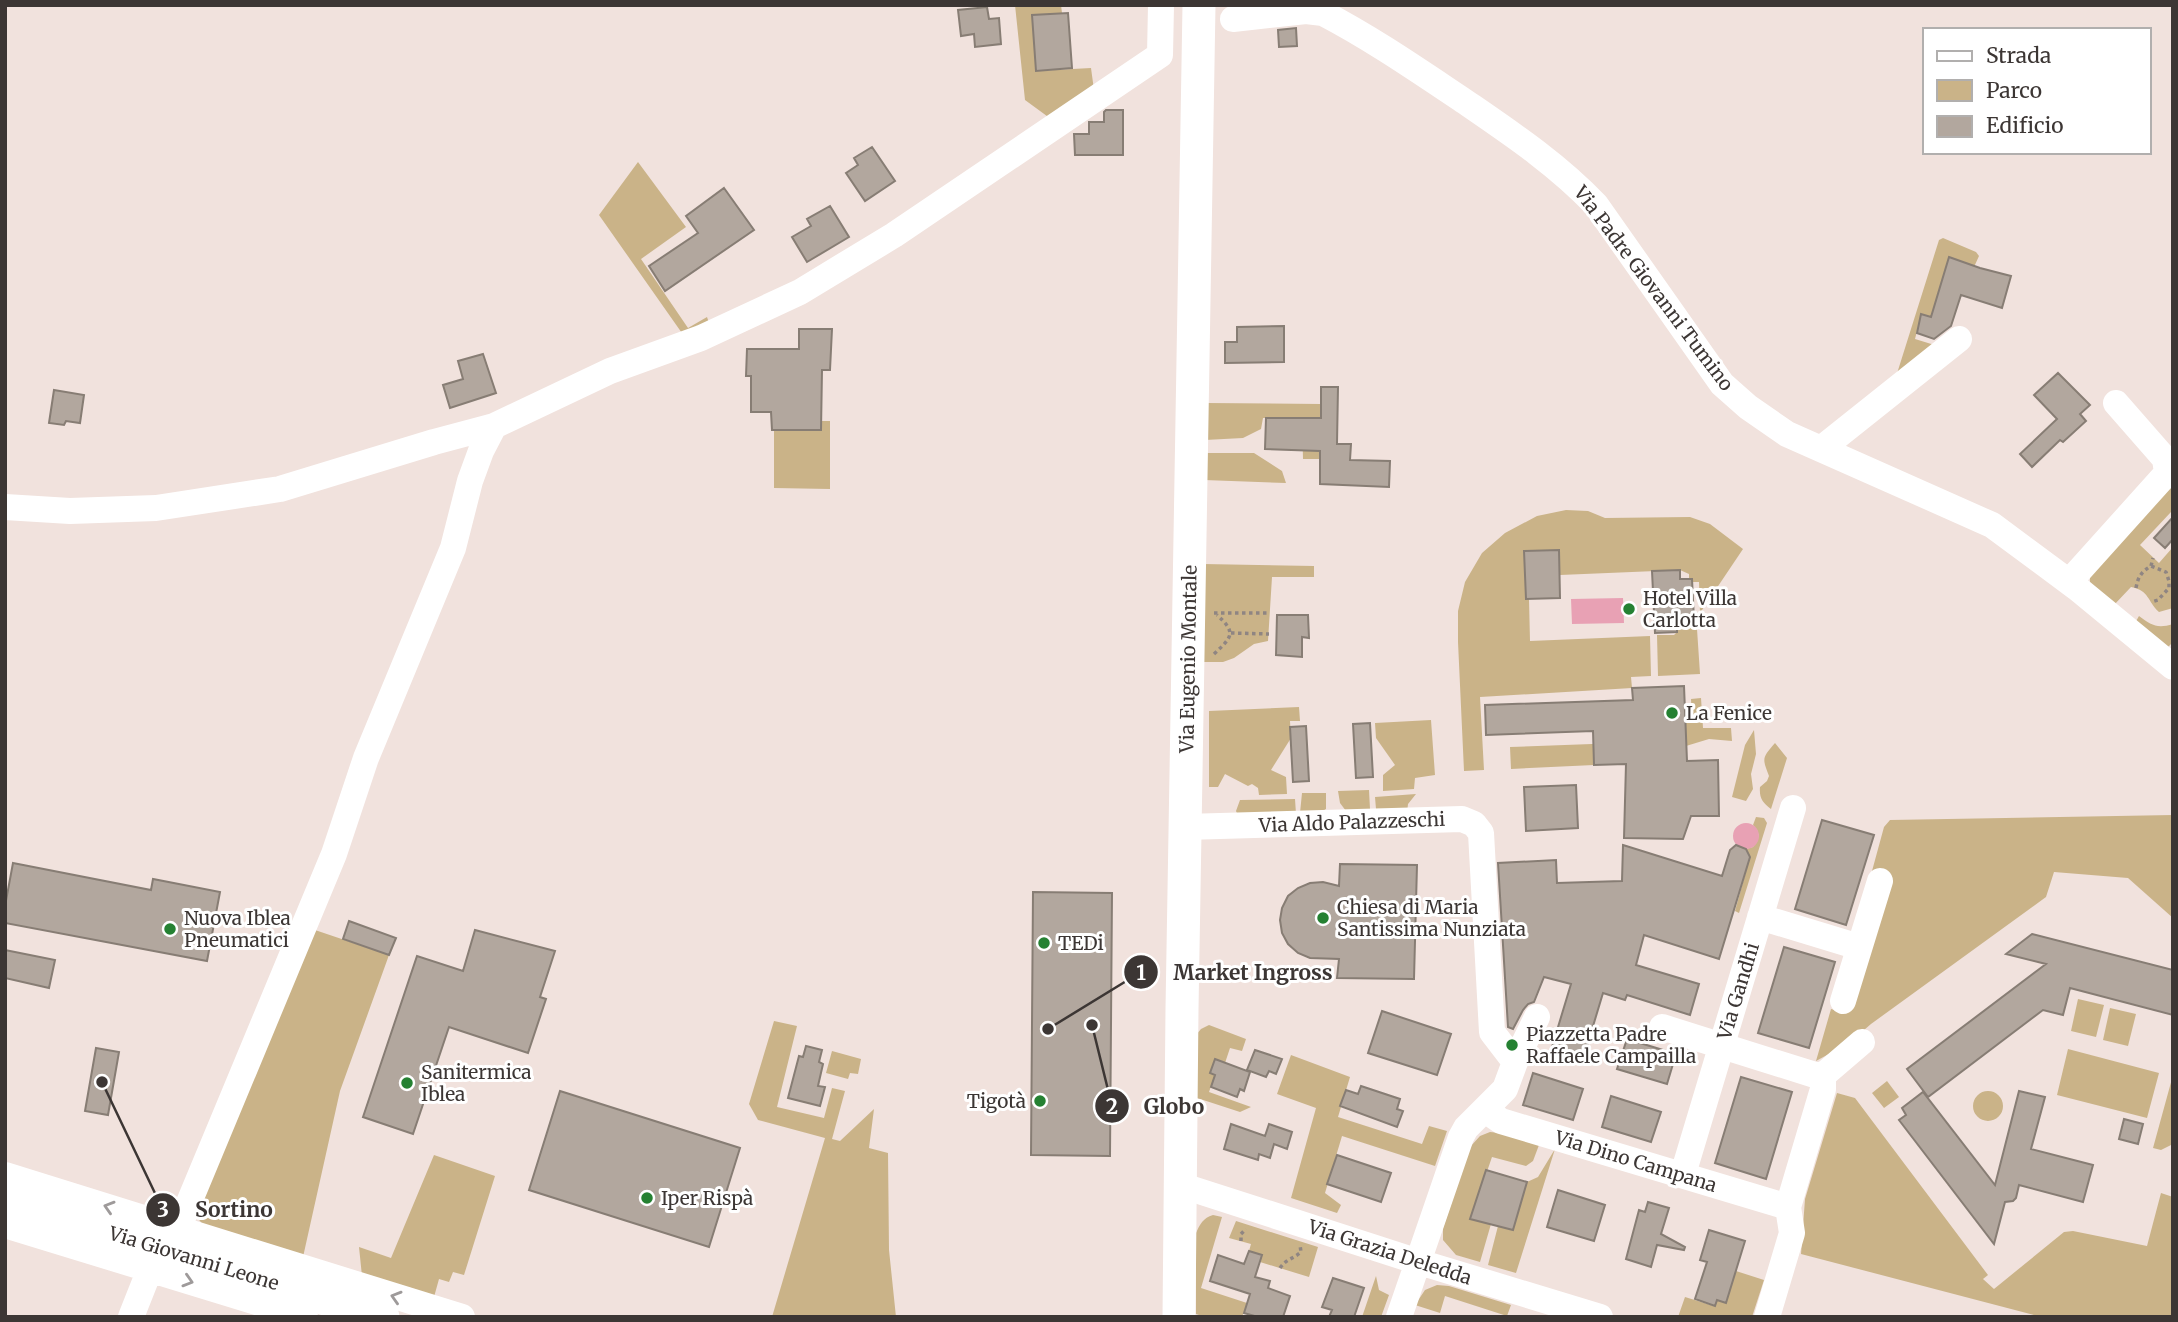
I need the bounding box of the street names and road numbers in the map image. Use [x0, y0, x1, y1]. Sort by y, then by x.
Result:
street label: Via Padre Giovanni Tumino [1568, 180, 1739, 395]
street label: Via Eugenio Montale [1174, 565, 1202, 754]
street label: Via Aldo Palazzeschi [1257, 807, 1446, 837]
street label: Via Gandhi [1712, 940, 1764, 1043]
street label: Via Dino Campana [1551, 1125, 1720, 1197]
street label: Via Grazia Deledda [1304, 1214, 1475, 1290]
street label: Via Giovanni Leone [105, 1220, 282, 1295]

